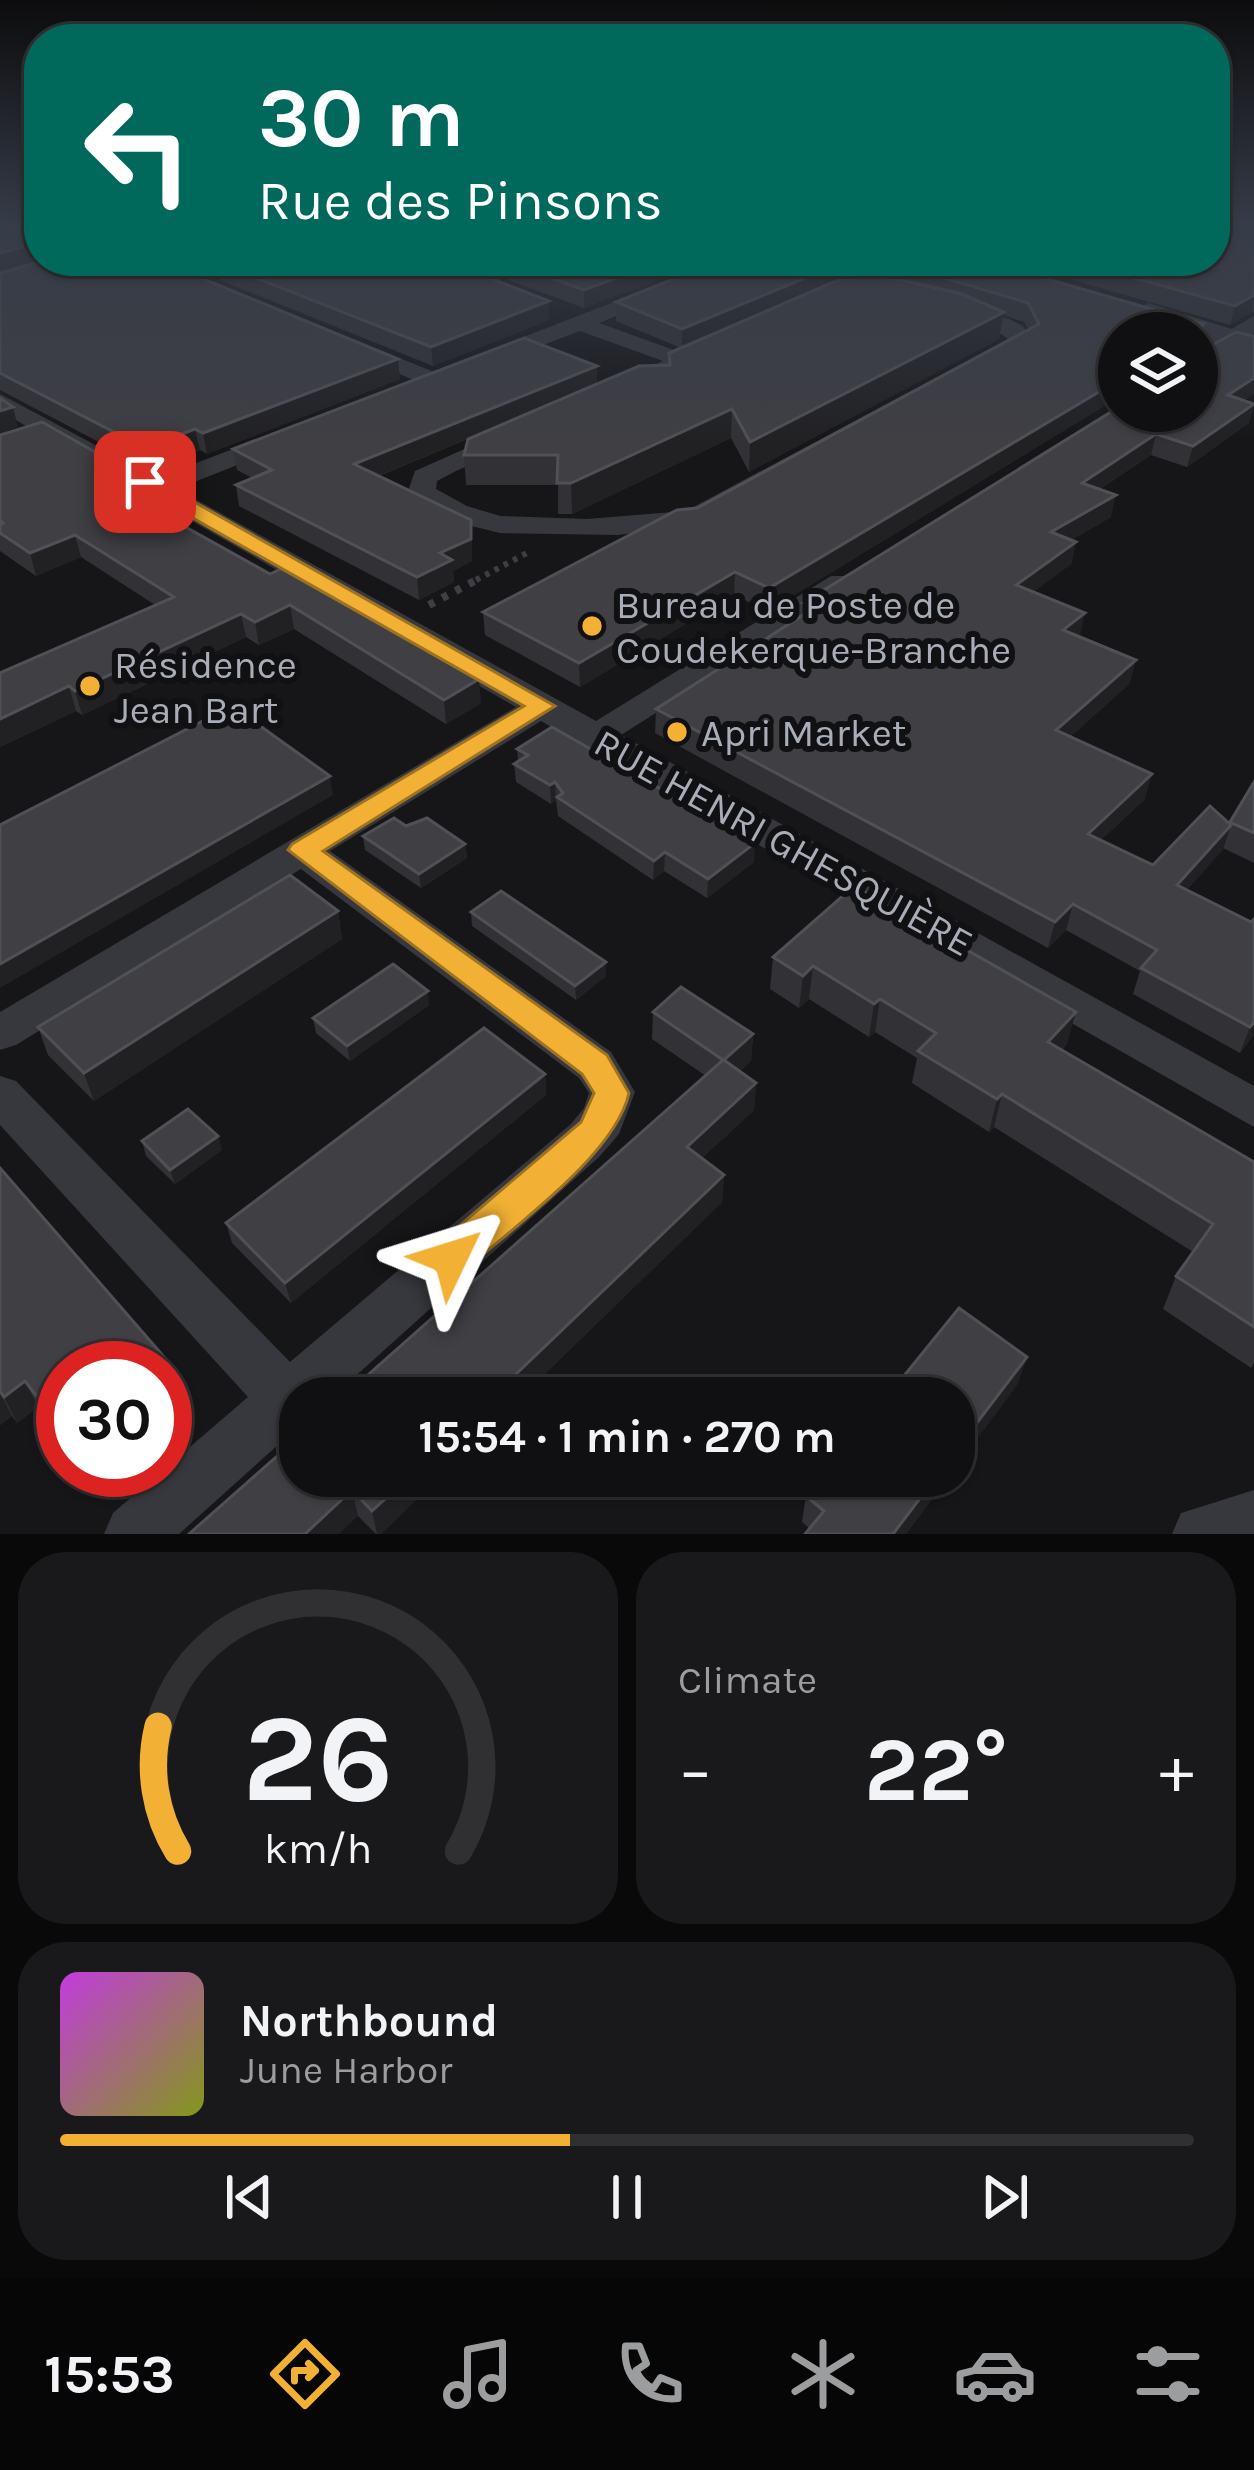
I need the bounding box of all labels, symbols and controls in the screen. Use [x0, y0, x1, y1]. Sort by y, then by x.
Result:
text: 30 m [258, 69, 464, 167]
icon: left [60, 72, 216, 228]
text: Rue des Pinsons [258, 169, 663, 233]
map controls [1098, 312, 1218, 432]
button: layers [1098, 312, 1218, 432]
pin [94, 431, 196, 533]
icon: arrive [112, 449, 178, 515]
place label: Bureau de Poste de Coudekerque-Branche [616, 582, 1011, 673]
marker: Bureau de Poste de Coudekerque-Branche [579, 613, 605, 639]
place label: Résidence Jean Bart [114, 642, 297, 733]
marker: Résidence Jean Bart [77, 673, 103, 699]
place label: Apri Market [701, 710, 906, 756]
marker: Apri Market [664, 719, 690, 745]
street label: RUE HENRI GHESQUIÈRE [586, 720, 981, 966]
position arrow [388, 1195, 514, 1321]
speed limit sign: 30 [36, 1341, 192, 1497]
text: 15:54 · 1 min · 270 m [418, 1411, 836, 1463]
text: Climate [678, 1657, 817, 1703]
text: 26 [242, 1686, 394, 1831]
text: 22° [864, 1717, 1008, 1823]
text: − [678, 1731, 713, 1809]
text: + [1159, 1731, 1194, 1809]
text: km/h [264, 1824, 372, 1874]
text: Northbound [240, 1995, 498, 2047]
text: June Harbor [240, 2047, 452, 2093]
icon: previous [216, 2164, 282, 2230]
icon: pause [594, 2164, 660, 2230]
icon: next [972, 2164, 1038, 2230]
icon: directions [263, 2332, 347, 2416]
icon: music [436, 2332, 520, 2416]
icon: phone [608, 2332, 692, 2416]
icon: climate [781, 2332, 865, 2416]
icon: car [953, 2332, 1037, 2416]
icon: filters [1126, 2332, 1210, 2416]
text: 15:53 [44, 2342, 175, 2406]

